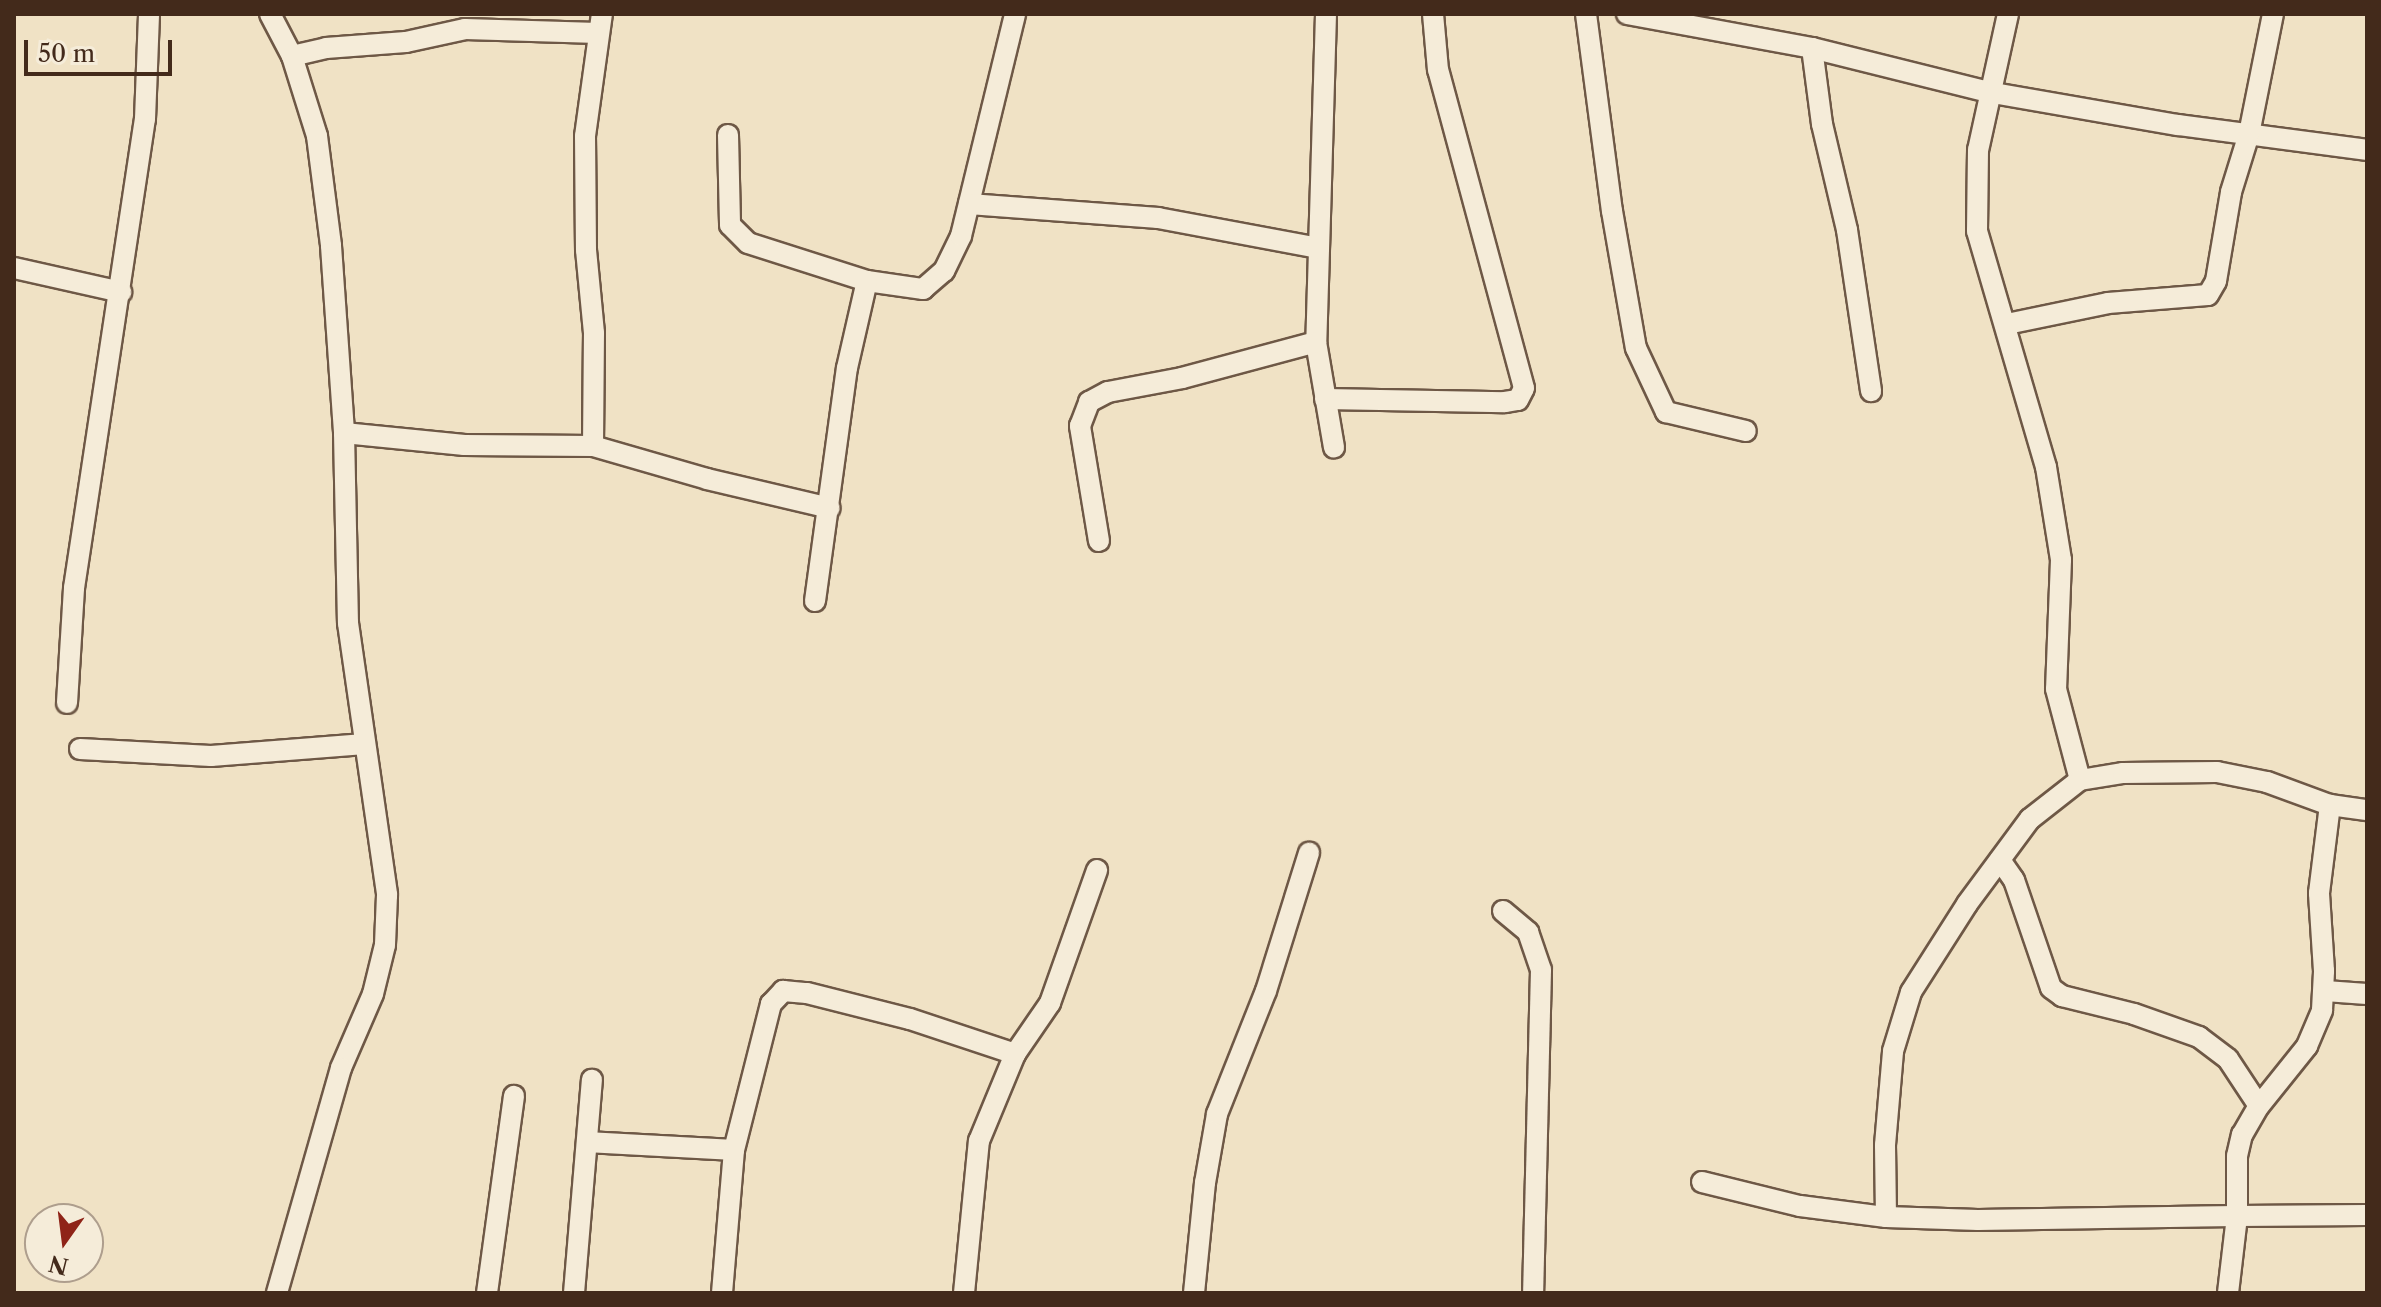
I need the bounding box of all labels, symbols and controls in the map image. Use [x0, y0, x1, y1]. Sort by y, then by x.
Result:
scale bar [28, 24, 176, 74]
text: 50 m [38, 39, 95, 68]
north arrow [24, 1203, 104, 1283]
text: N [46, 1249, 71, 1280]

